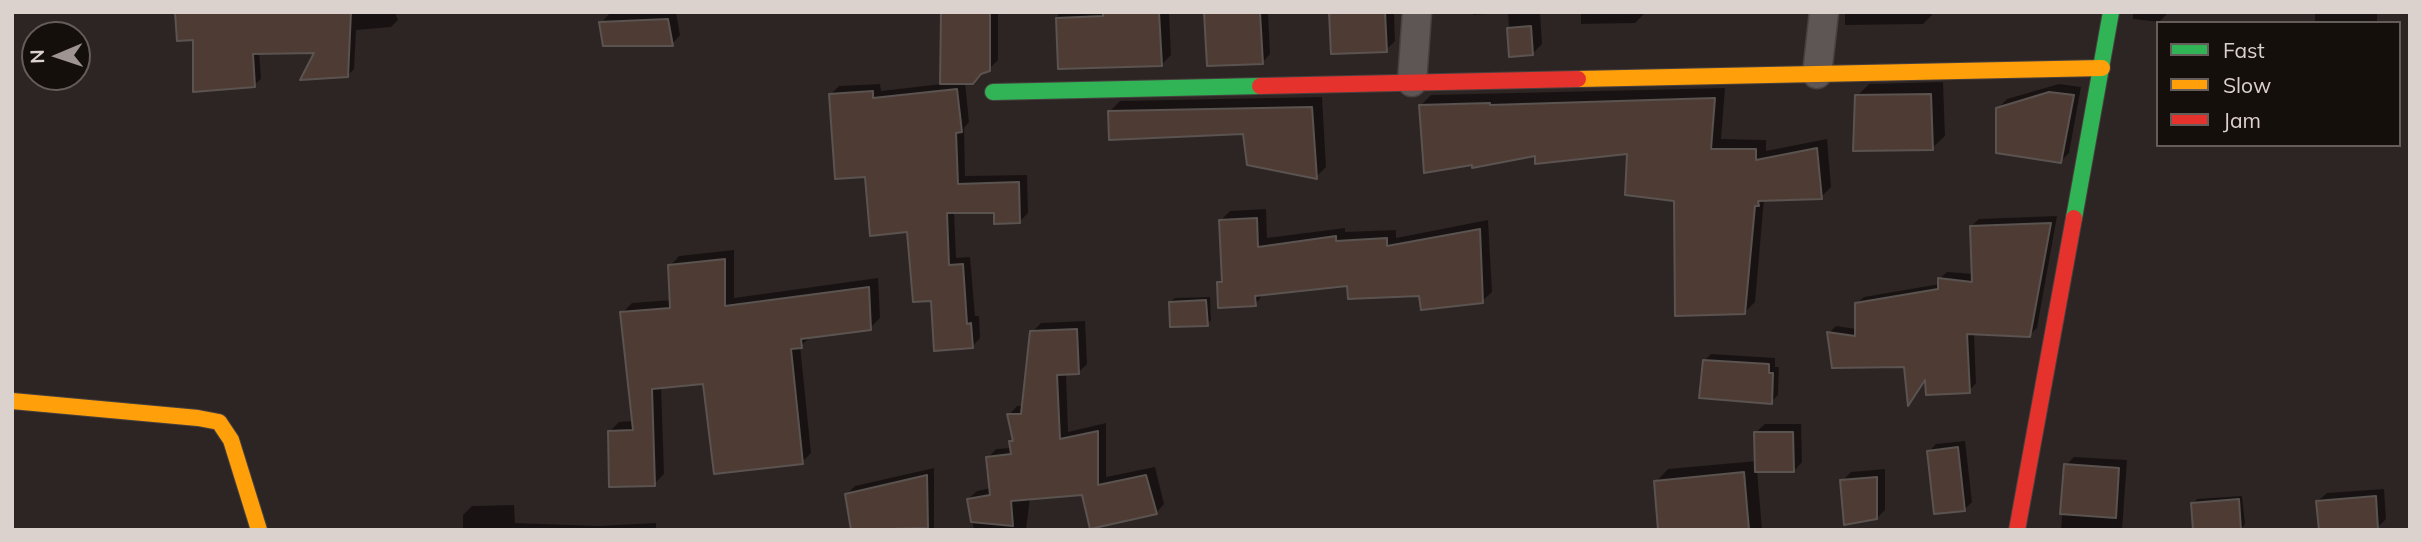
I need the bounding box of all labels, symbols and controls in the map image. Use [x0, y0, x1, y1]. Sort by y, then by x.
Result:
north arrow [21, 21, 91, 91]
legend [2156, 21, 2401, 147]
text: Fast [2223, 37, 2265, 63]
text: N [25, 49, 49, 64]
text: Slow [2223, 72, 2271, 98]
text: Jam [2223, 107, 2261, 133]

